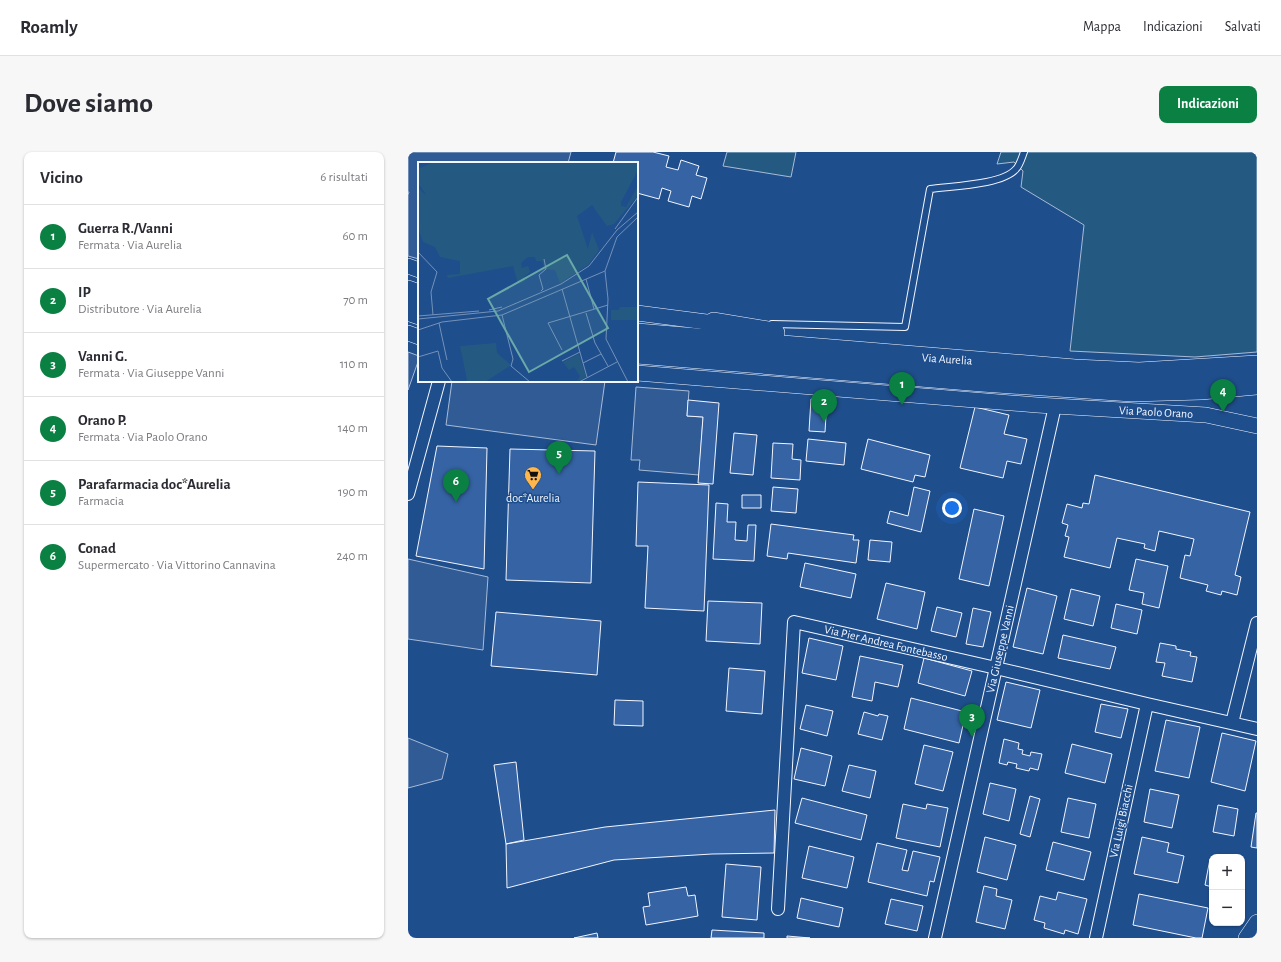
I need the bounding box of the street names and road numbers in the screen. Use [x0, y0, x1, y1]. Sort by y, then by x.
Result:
street label: Via Aurelia [921, 351, 973, 367]
street label: Via Paolo Orano [1119, 404, 1193, 420]
street label: Via Giuseppe Vanni [984, 604, 1016, 694]
street label: Via Pier Andrea Fontebasso [823, 623, 949, 663]
street label: Via Luigi Biacchi [1107, 783, 1135, 859]

